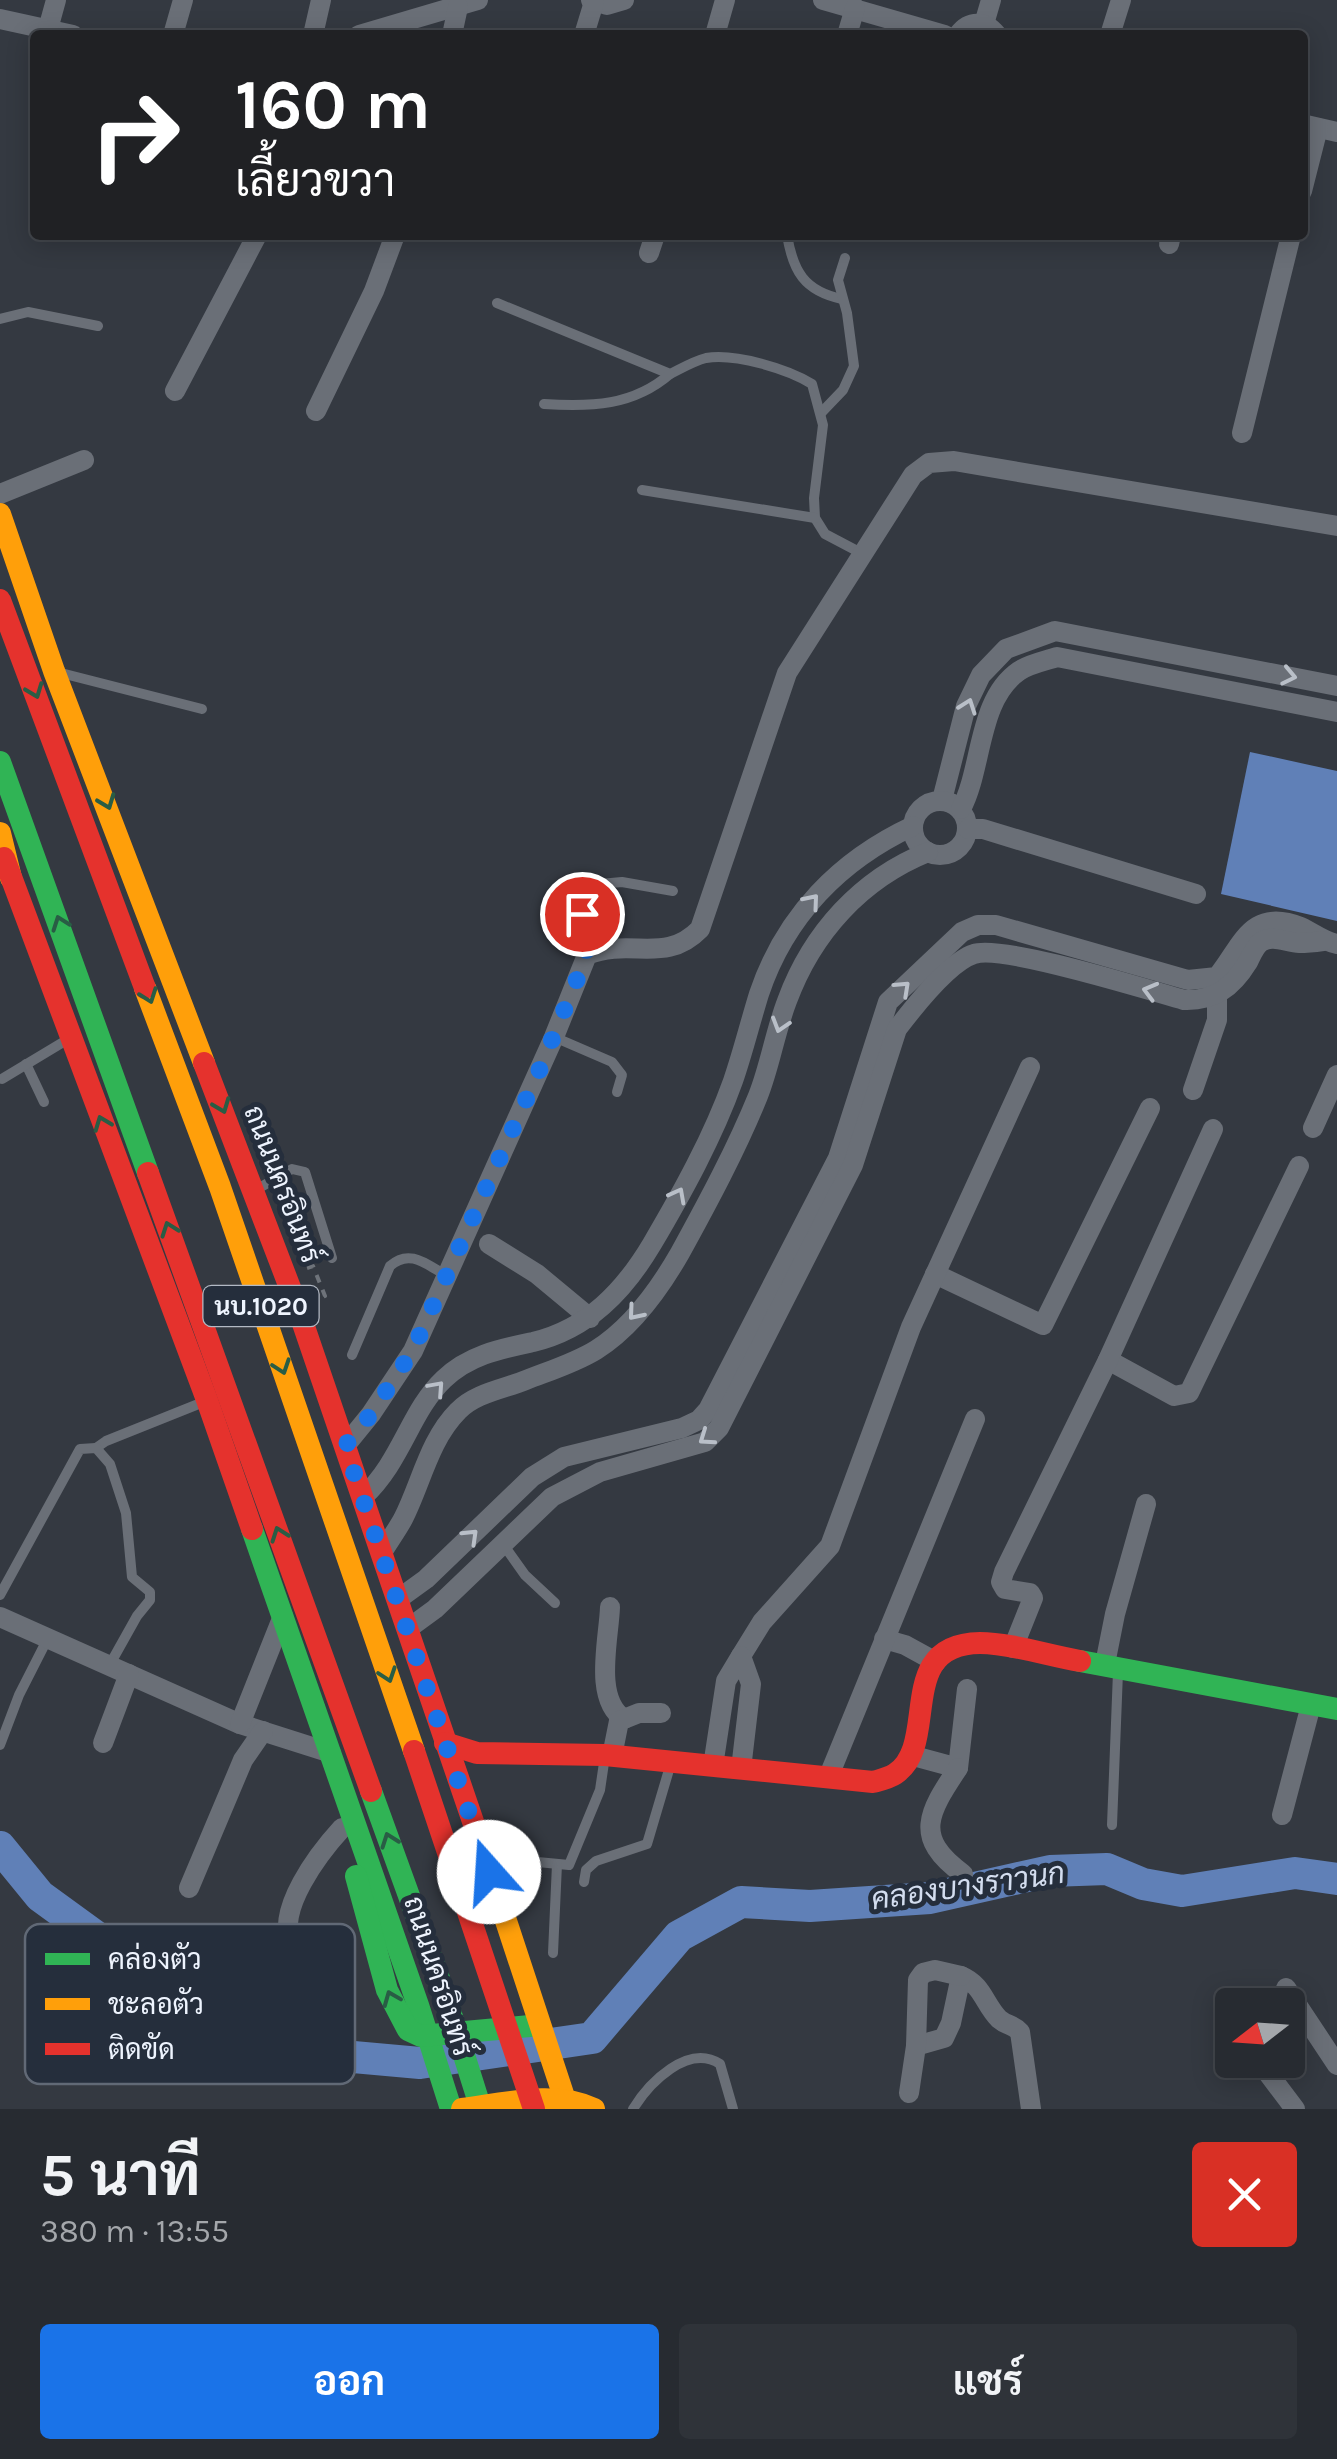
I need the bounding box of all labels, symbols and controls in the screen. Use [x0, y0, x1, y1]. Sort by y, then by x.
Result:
text: 160 m [235, 64, 431, 146]
icon: right [70, 70, 200, 200]
text: เลี้ยวขวา [235, 155, 395, 207]
one-way arrow [1280, 665, 1297, 686]
one-way arrow [23, 681, 43, 699]
one-way arrow [956, 699, 977, 716]
one-way arrow [95, 792, 115, 810]
pin [540, 872, 625, 957]
icon: arrive [555, 887, 610, 942]
one-way arrow [800, 894, 818, 912]
one-way arrow [51, 915, 71, 932]
one-way arrow [1142, 981, 1160, 1002]
one-way arrow [891, 982, 910, 1000]
one-way arrow [137, 986, 158, 1003]
one-way arrow [771, 1016, 791, 1033]
one-way arrow [210, 1096, 231, 1113]
street label: ถนนนครอินทร์ [237, 1099, 331, 1268]
one-way arrow [93, 1115, 114, 1132]
one-way arrow [666, 1187, 685, 1205]
one-way arrow [160, 1221, 181, 1238]
road number: นบ.1020 [204, 1286, 318, 1326]
one-way arrow [629, 1302, 647, 1320]
one-way arrow [270, 1358, 291, 1375]
one-way arrow [425, 1381, 443, 1400]
one-way arrow [699, 1426, 717, 1444]
one-way arrow [270, 1527, 291, 1544]
one-way arrow [459, 1530, 477, 1548]
one-way arrow [376, 1665, 397, 1682]
position arrow [437, 1820, 541, 1924]
one-way arrow [380, 1833, 401, 1850]
water label: คลองบางราวนก [869, 1855, 1067, 1917]
street label: ถนนนครอินทร์ [397, 1891, 483, 2060]
legend [25, 1924, 355, 2084]
text: คล่องตัว [108, 1941, 202, 1976]
text: ชะลอตัว [108, 1986, 204, 2021]
north arrow [1215, 1988, 1305, 2078]
map controls [1215, 1988, 1305, 2078]
one-way arrow [383, 1990, 403, 2008]
text: ติดขัด [108, 2031, 175, 2066]
text: 5 นาที [40, 2140, 200, 2210]
button: close [1192, 2142, 1297, 2247]
text: 380 m · 13:55 [40, 2213, 229, 2250]
button: ออก [40, 2324, 659, 2439]
button: แชร์ [679, 2324, 1297, 2439]

